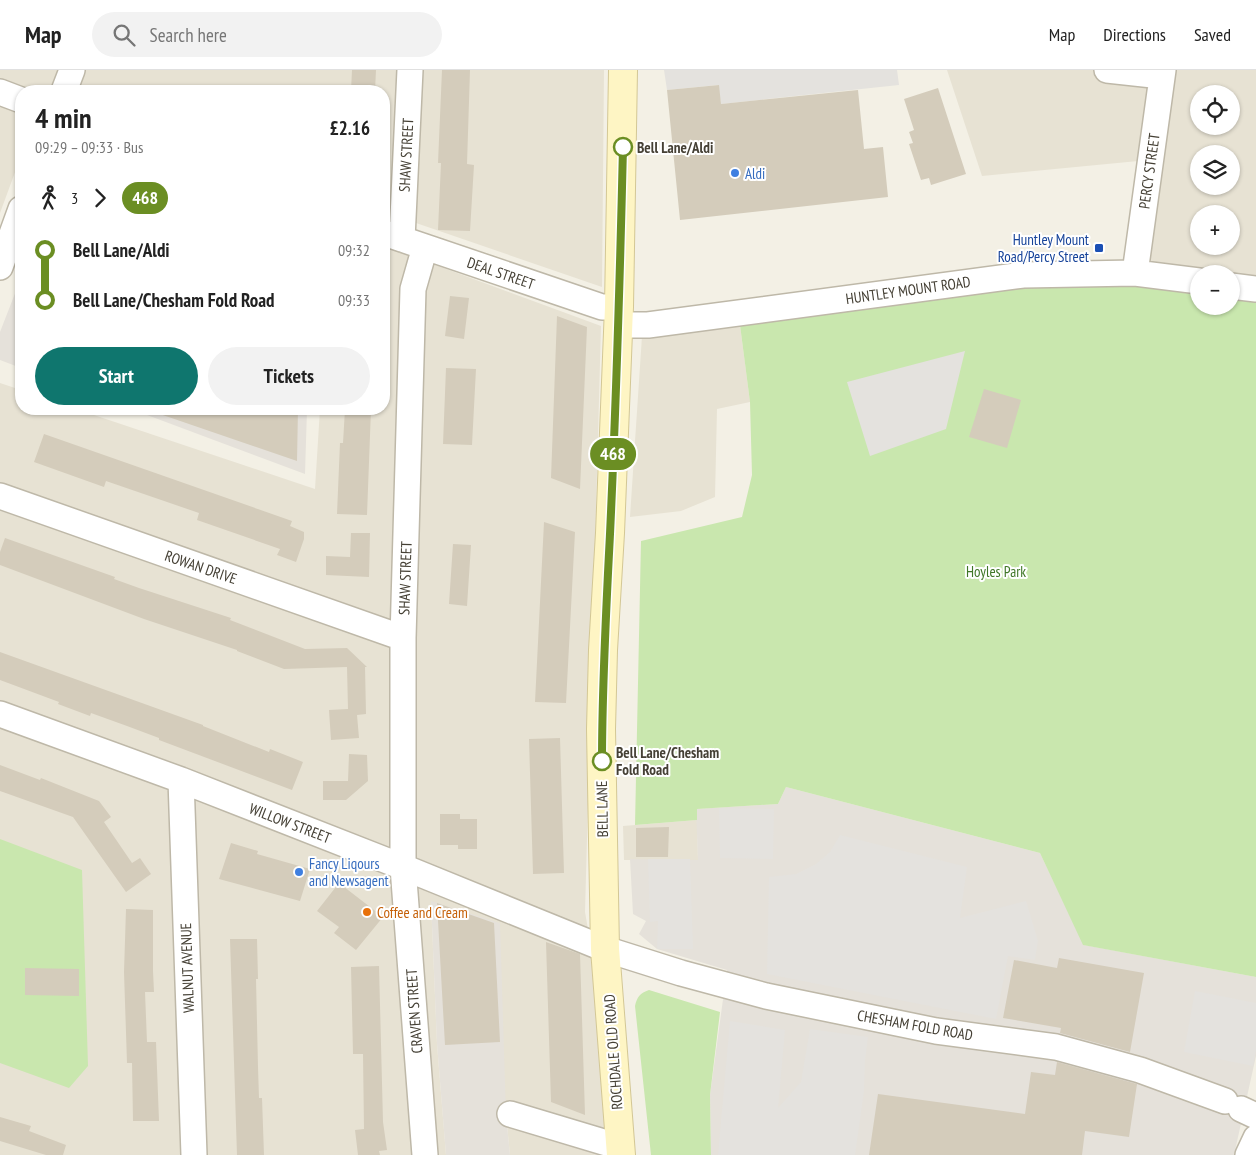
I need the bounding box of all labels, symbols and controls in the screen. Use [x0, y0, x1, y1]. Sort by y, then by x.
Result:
search box [92, 12, 442, 57]
text: Map [25, 19, 62, 50]
icon: search [110, 21, 138, 49]
text: Search here [150, 23, 227, 47]
text: Map [1049, 23, 1075, 46]
text: Directions [1103, 23, 1166, 46]
text: Saved [1194, 23, 1231, 46]
map controls [1190, 85, 1240, 315]
button: locate [1190, 85, 1240, 135]
text: 4 min [35, 99, 92, 136]
text: £2.16 [330, 116, 370, 140]
street label: SHAW STREET [395, 117, 417, 192]
street label: PERCY STREET [1134, 132, 1164, 210]
text: 09:29 – 09:33 · Bus [35, 137, 143, 157]
marker: Bell Lane/Aldi [613, 137, 633, 157]
place label: Bell Lane/Aldi [637, 138, 713, 157]
button: layers [1190, 145, 1240, 195]
place label: Aldi [745, 164, 765, 183]
marker: Aldi [729, 167, 741, 179]
icon: walk [35, 184, 63, 212]
icon: forward [86, 184, 114, 212]
text: 468 [132, 186, 158, 209]
text: 3 [71, 188, 78, 208]
button: + [1190, 205, 1240, 255]
place label: Huntley Mount Road/Percy Street [998, 230, 1089, 266]
text: Bell Lane/Aldi [73, 238, 170, 262]
text: 09:32 [338, 240, 370, 260]
marker: Huntley Mount Road/Percy Street [1093, 242, 1105, 254]
street label: DEAL STREET [465, 253, 538, 294]
button: − [1190, 265, 1240, 315]
street label: HUNTLEY MOUNT ROAD [844, 272, 972, 308]
text: Bell Lane/Chesham Fold Road [73, 288, 275, 312]
text: 09:33 [338, 290, 370, 310]
button: Start [35, 347, 198, 405]
button: Tickets [208, 347, 370, 405]
line badge: 468 [584, 438, 642, 470]
text: 468 [600, 442, 626, 465]
street label: SHAW STREET [394, 540, 416, 615]
street label: ROWAN DRIVE [163, 546, 239, 588]
park label: Hoyles Park [966, 562, 1026, 581]
place label: Bell Lane/Chesham Fold Road [616, 743, 719, 779]
marker: Bell Lane/Chesham Fold Road [592, 751, 612, 771]
street label: BELL LANE [592, 781, 612, 837]
street label: WILLOW STREET [246, 799, 334, 847]
place label: Fancy Liqours and Newsagent [309, 854, 389, 890]
marker: Fancy Liqours and Newsagent [293, 866, 305, 878]
place label: Coffee and Cream [377, 903, 468, 922]
marker: Coffee and Cream [361, 906, 373, 918]
street label: WALNUT AVENUE [176, 923, 198, 1013]
street label: CRAVEN STREET [402, 968, 426, 1054]
street label: ROCHDALE OLD ROAD [599, 994, 627, 1110]
street label: CHESHAM FOLD ROAD [856, 1005, 974, 1045]

